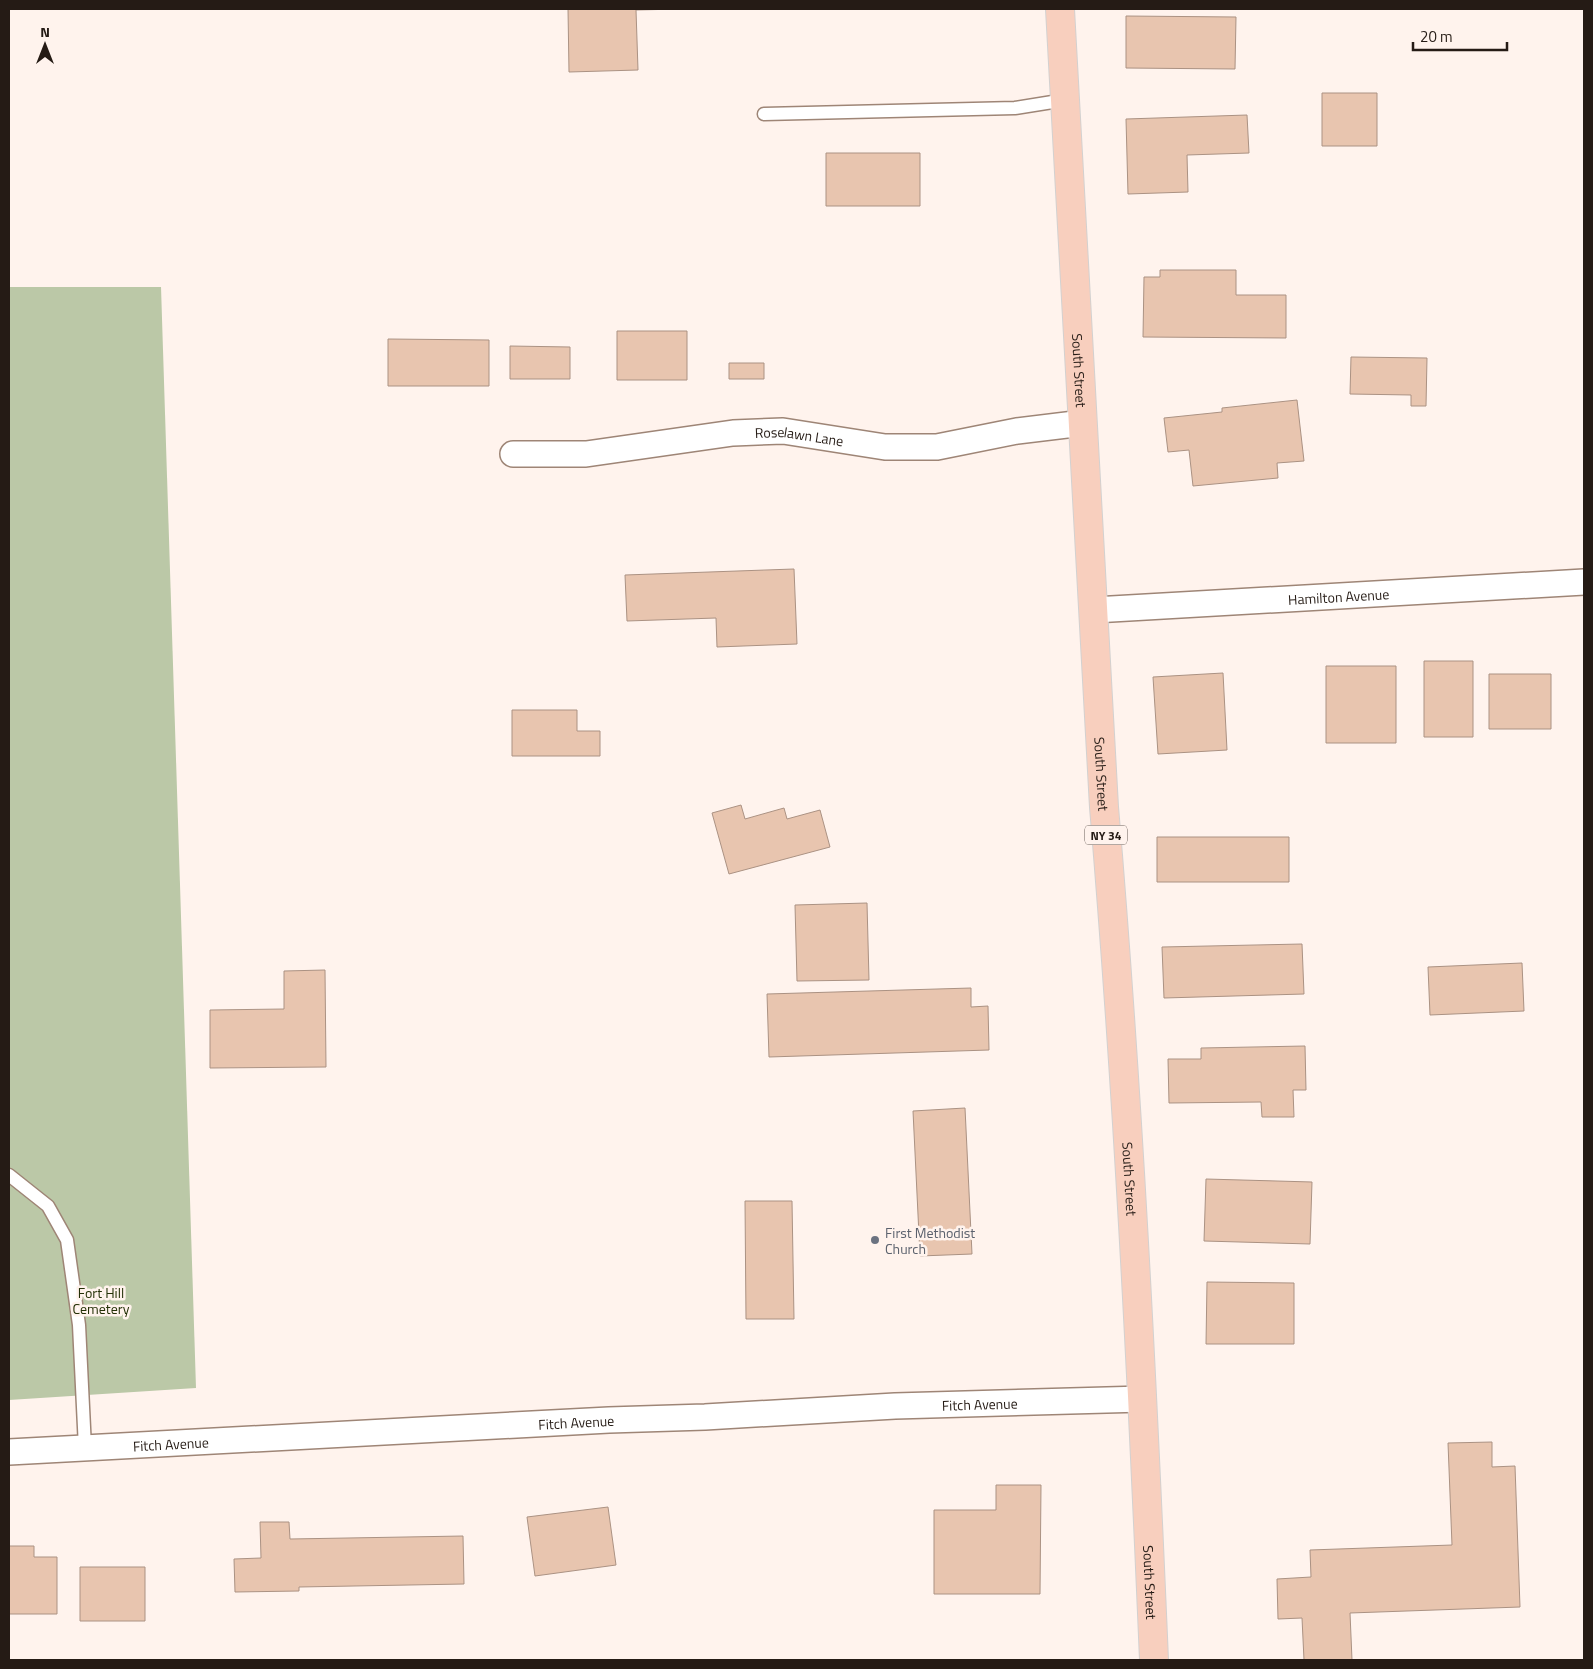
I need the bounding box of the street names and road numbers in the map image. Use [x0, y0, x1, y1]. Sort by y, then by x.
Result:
street label: South Street [1067, 333, 1092, 408]
street label: Roselawn Lane [754, 420, 845, 451]
street label: Hamilton Avenue [1287, 583, 1390, 609]
street label: South Street [1090, 736, 1115, 812]
road number: NY 34 [1085, 826, 1127, 844]
street label: South Street [1118, 1141, 1143, 1217]
street label: Fitch Avenue [941, 1392, 1018, 1415]
street label: Fitch Avenue [538, 1409, 614, 1434]
street label: Fitch Avenue [132, 1431, 209, 1456]
street label: South Street [1139, 1545, 1163, 1620]

